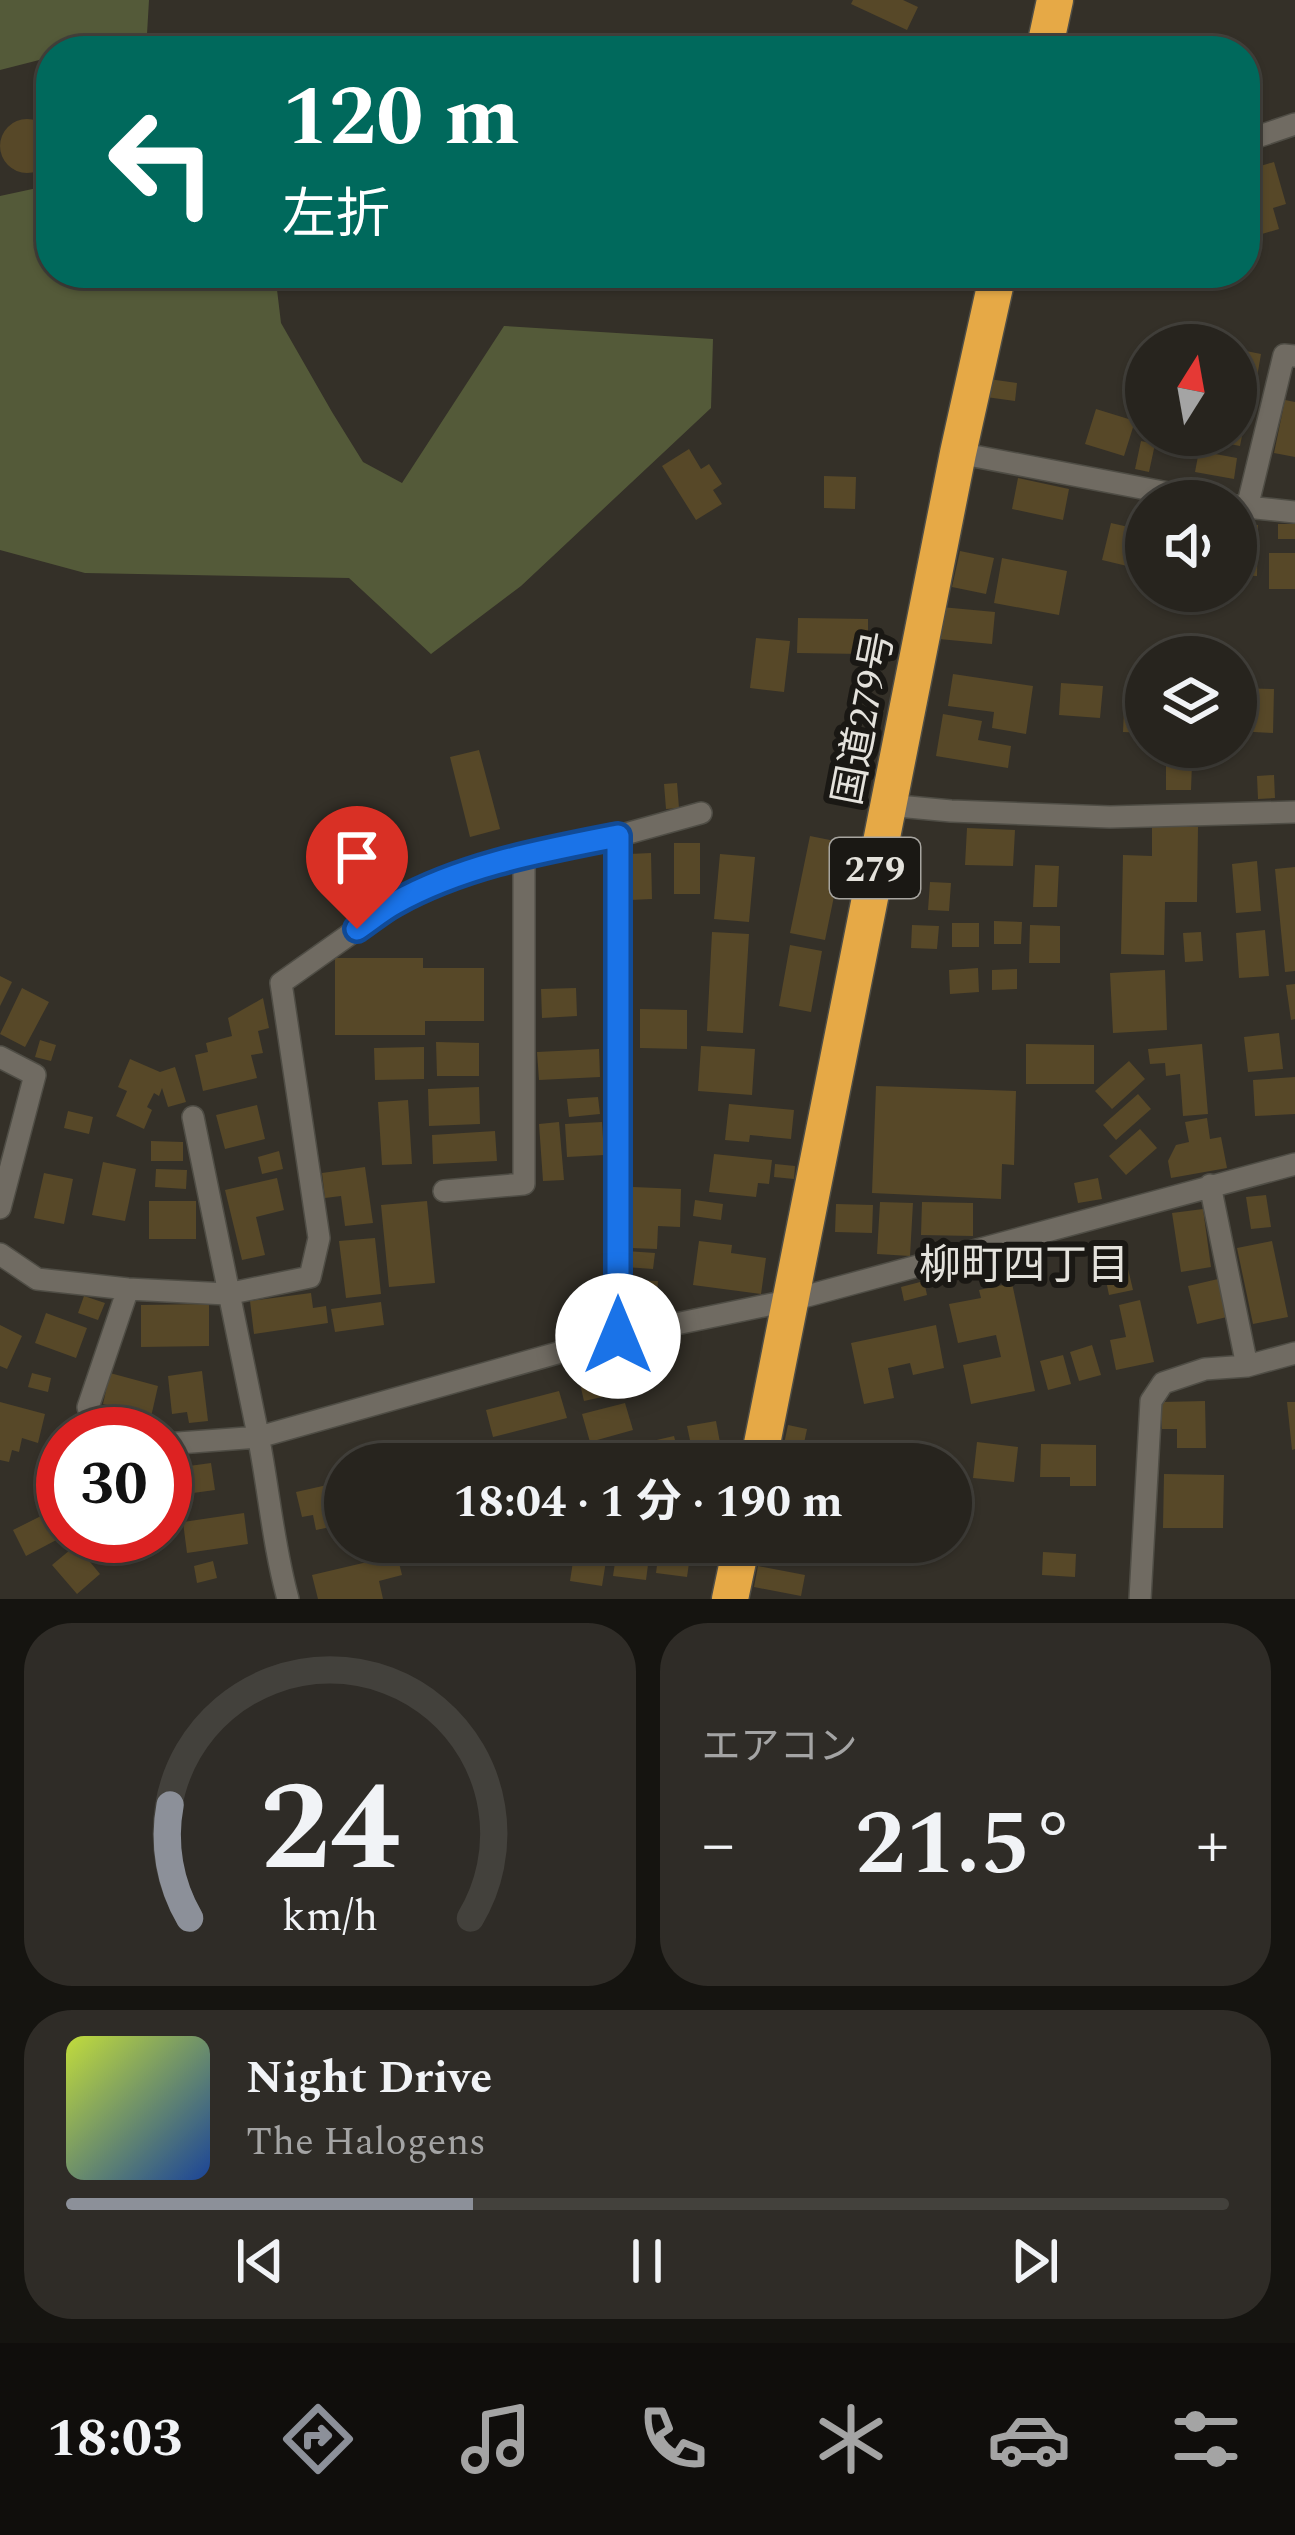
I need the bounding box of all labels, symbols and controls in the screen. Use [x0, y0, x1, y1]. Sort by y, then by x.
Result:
text: 120 m [282, 54, 520, 182]
icon: left [84, 84, 240, 240]
text: 左折 [282, 175, 390, 257]
north arrow [1125, 324, 1257, 456]
map controls [1125, 324, 1257, 768]
button: sound [1125, 480, 1257, 612]
street label: 国道279号 [819, 627, 910, 810]
button: layers [1125, 636, 1257, 768]
pin [306, 806, 408, 929]
icon: arrive [324, 824, 390, 890]
road number: 279 [830, 838, 920, 898]
district label: 柳町四丁目 [919, 1235, 1129, 1298]
position arrow [555, 1273, 681, 1399]
speed limit sign: 30 [36, 1407, 192, 1563]
text: 18:04 · 1 分 · 190 m [453, 1468, 843, 1537]
text: エアコン [702, 1718, 858, 1777]
text: 24 [260, 1735, 400, 1925]
text: 21.5° [855, 1777, 1076, 1914]
text: − [702, 1795, 735, 1896]
text: + [1196, 1795, 1229, 1896]
text: km/h [281, 1884, 378, 1949]
text: Night Drive [246, 2044, 492, 2113]
text: The Halogens [246, 2113, 486, 2172]
icon: previous [227, 2228, 293, 2294]
icon: pause [614, 2228, 680, 2294]
icon: next [1002, 2228, 1068, 2294]
icon: directions [276, 2397, 360, 2481]
icon: music [454, 2397, 538, 2481]
icon: phone [631, 2397, 715, 2481]
icon: climate [809, 2397, 893, 2481]
icon: car [987, 2397, 1071, 2481]
icon: filters [1164, 2397, 1248, 2481]
text: 18:03 [47, 2398, 182, 2480]

